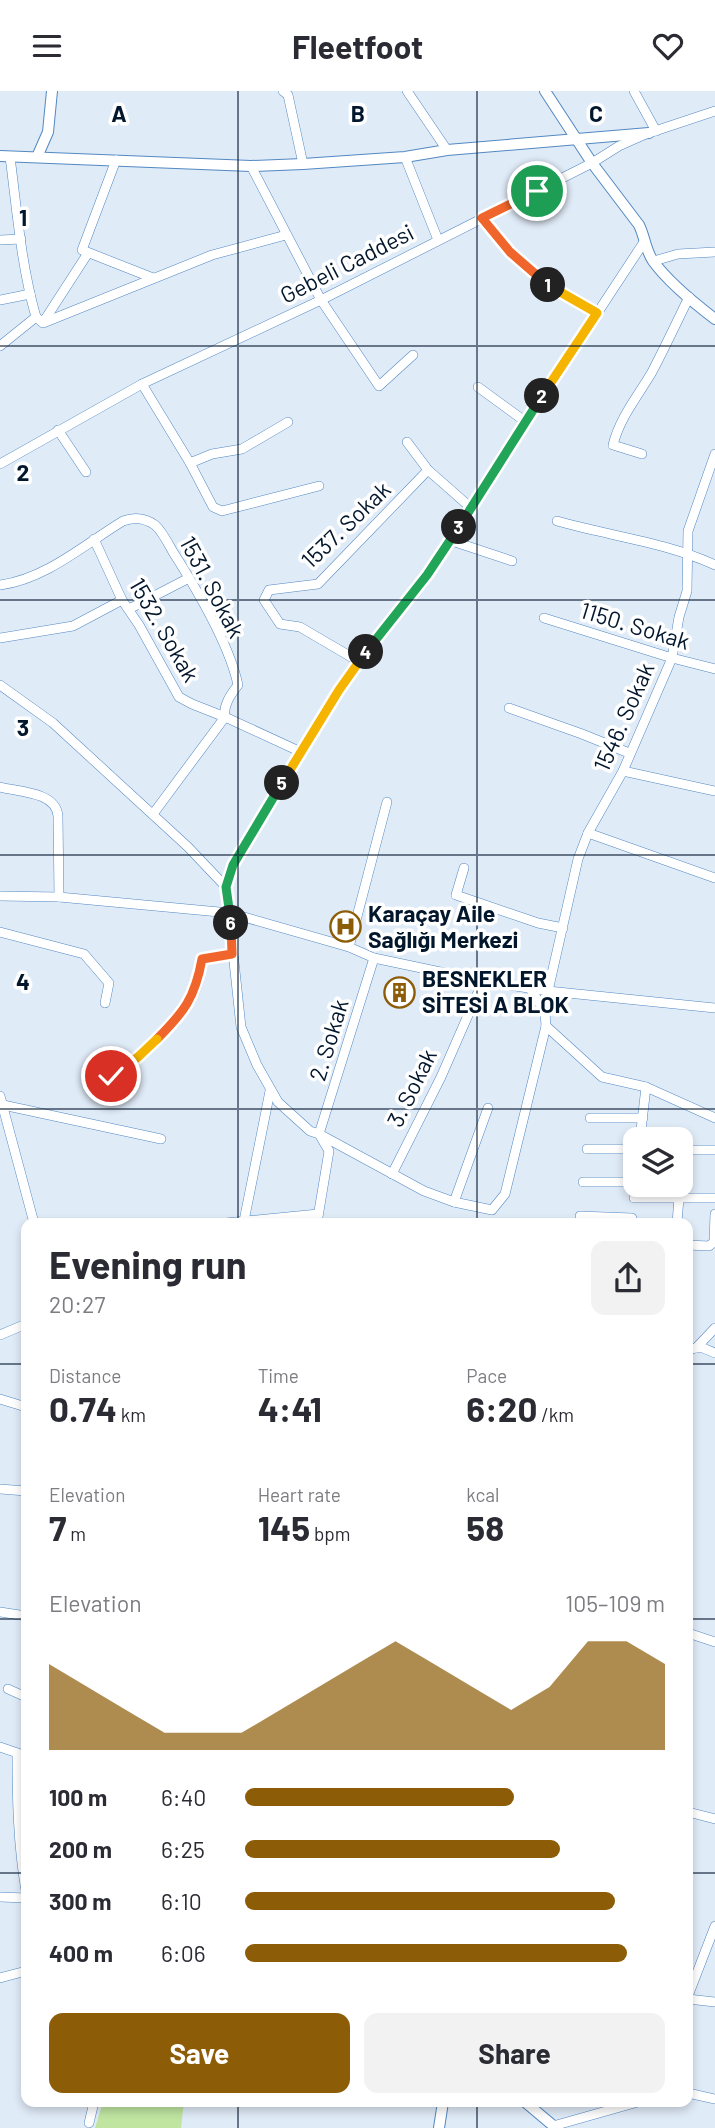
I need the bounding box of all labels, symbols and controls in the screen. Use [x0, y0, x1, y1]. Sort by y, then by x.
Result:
icon: menu [28, 27, 66, 65]
text: Fleetfoot [292, 27, 423, 65]
icon: heart [649, 27, 687, 65]
text: A [111, 99, 127, 127]
text: B [351, 99, 365, 127]
text: C [589, 99, 603, 127]
pin [507, 161, 567, 221]
icon: arrive [518, 172, 556, 210]
text: 1 [19, 203, 27, 231]
street label: Gebeli Caddesi [275, 217, 418, 309]
pin: 1 [530, 267, 566, 303]
text: 1 [544, 273, 551, 296]
pin: 2 [524, 379, 560, 413]
text: 2 [536, 384, 547, 407]
text: 2 [17, 458, 29, 486]
street label: 1537. Sokak [295, 475, 396, 574]
pin: 3 [442, 509, 476, 544]
text: 3 [453, 515, 464, 538]
street label: 1531. Sokak [174, 531, 251, 642]
street label: 1532. Sokak [124, 572, 206, 687]
street label: 1150. Sokak [577, 595, 693, 655]
pin: 4 [348, 635, 384, 669]
text: 4 [360, 640, 371, 663]
street label: 1546. Sokak [587, 658, 659, 775]
text: 3 [17, 713, 29, 741]
pin: 5 [264, 765, 300, 801]
text: 5 [276, 771, 287, 794]
place label: Karaçay Aile Sağlığı Merkezi [368, 899, 518, 953]
pin: 6 [214, 905, 248, 941]
hospital icon: Karaçay Aile Sağlığı Merkezi [328, 910, 362, 944]
text: 6 [225, 911, 236, 934]
place label: BESNEKLER SİTESİ A BLOK [422, 964, 569, 1018]
text: 4 [16, 967, 30, 995]
building icon: BESNEKLER SİTESİ A BLOK [382, 975, 416, 1009]
street label: 2. Sokak [302, 996, 354, 1084]
street label: 3. Sokak [380, 1044, 442, 1131]
pin [81, 1046, 141, 1106]
icon: check [92, 1057, 130, 1095]
map controls [623, 1127, 693, 1197]
button: layers [623, 1127, 693, 1197]
text: Evening run [49, 1241, 247, 1287]
button: share [591, 1241, 665, 1315]
text: 20:27 [49, 1290, 105, 1318]
text: Distance [49, 1364, 121, 1387]
text: Time [258, 1364, 299, 1387]
text: Pace [466, 1364, 507, 1387]
text: 0.74 [49, 1387, 117, 1429]
text: 4:41 [258, 1387, 322, 1429]
text: 6:20 [466, 1387, 537, 1429]
text: km [117, 1403, 146, 1426]
text: /km [537, 1403, 574, 1426]
text: Elevation [49, 1483, 126, 1506]
text: Heart rate [258, 1483, 341, 1506]
text: kcal [466, 1483, 499, 1506]
text: 7 [49, 1506, 66, 1548]
text: 145 [258, 1506, 310, 1548]
text: 58 [466, 1506, 504, 1548]
text: m [66, 1522, 86, 1545]
text: bpm [310, 1522, 350, 1545]
text: Elevation [49, 1589, 142, 1617]
text: 105–109 m [565, 1589, 665, 1617]
text: 100 m [49, 1783, 107, 1811]
text: 6:40 [161, 1783, 206, 1811]
text: 200 m [49, 1835, 112, 1863]
text: 6:25 [161, 1835, 205, 1863]
text: 300 m [49, 1887, 111, 1915]
text: 6:10 [161, 1887, 202, 1915]
text: 400 m [49, 1939, 113, 1967]
text: 6:06 [161, 1939, 205, 1967]
button: Save [49, 2013, 350, 2093]
button: Share [364, 2013, 665, 2093]

